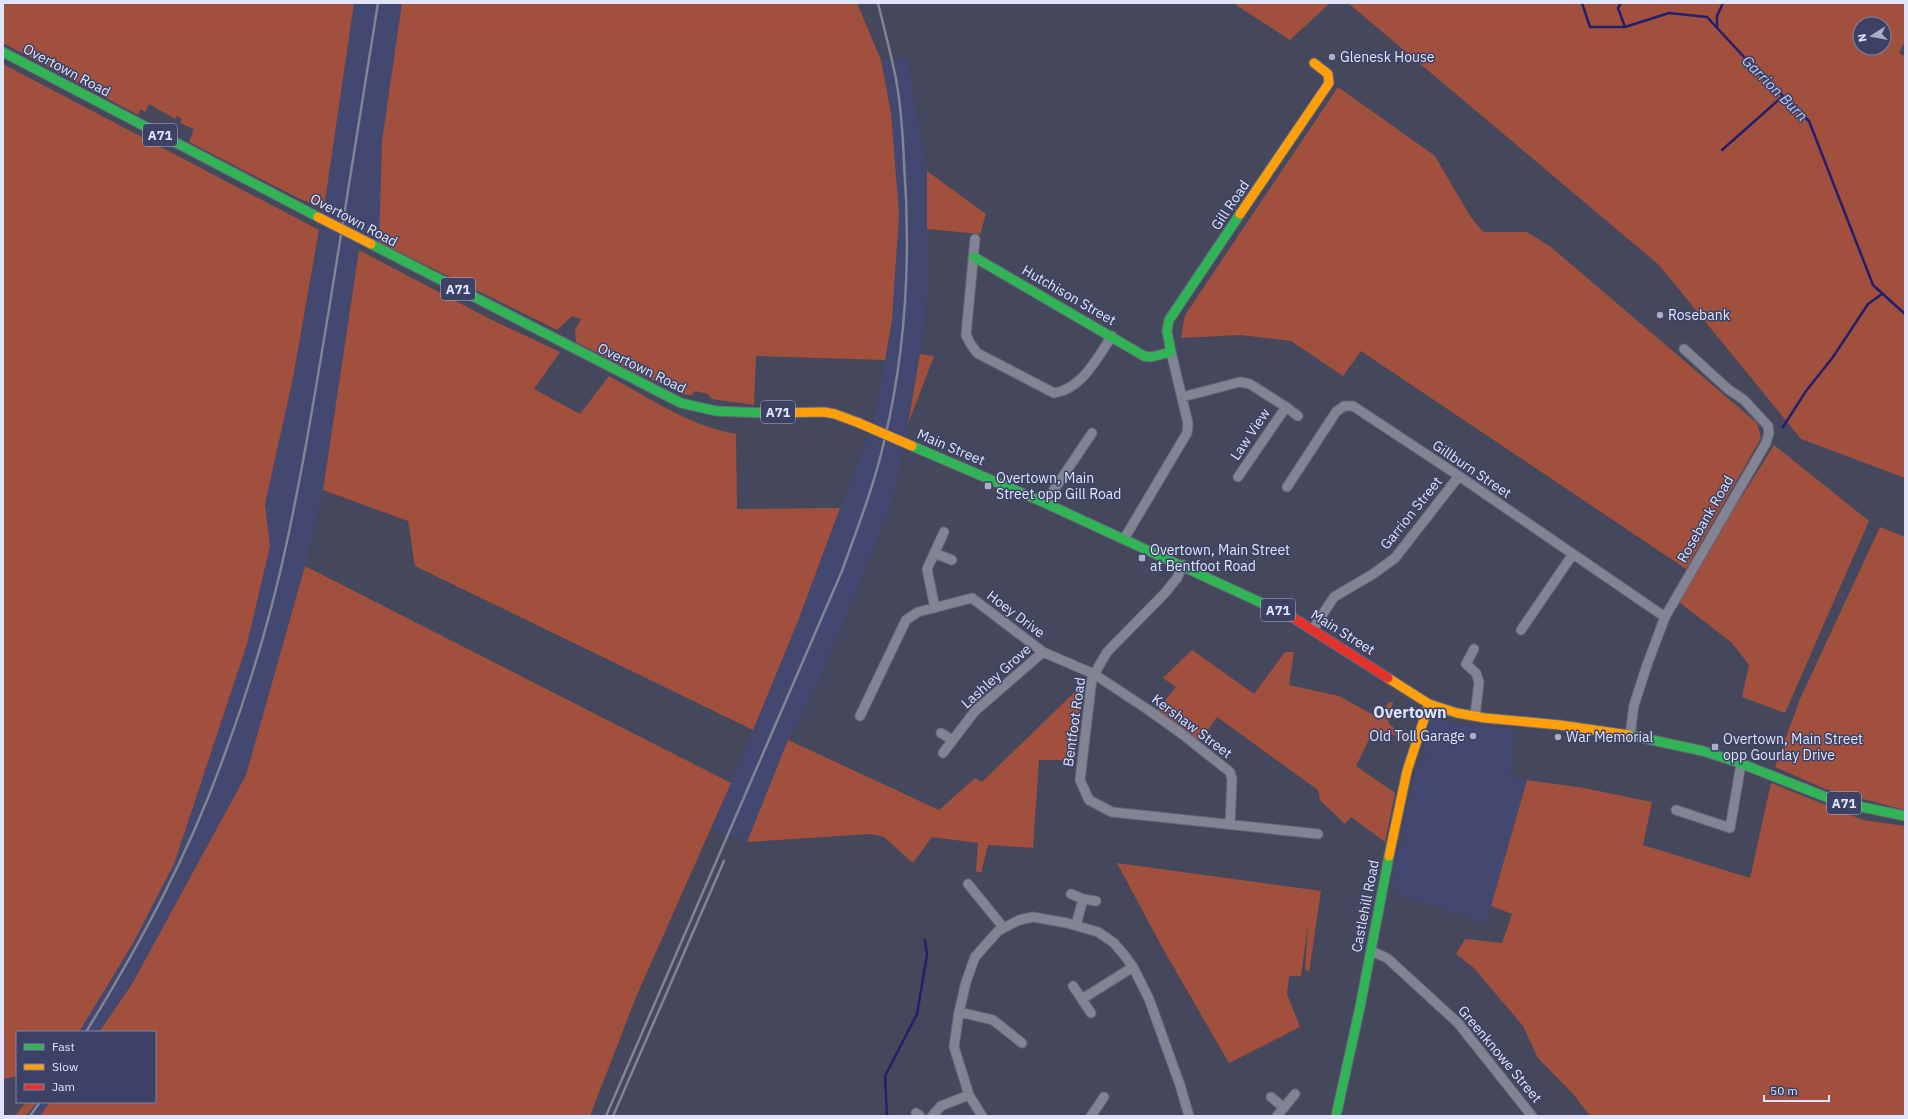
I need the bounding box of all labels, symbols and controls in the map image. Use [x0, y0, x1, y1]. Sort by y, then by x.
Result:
north arrow [1852, 16, 1892, 56]
text: N [1855, 33, 1870, 43]
street label: Overtown Road [20, 39, 114, 101]
place label: Glenesk House [1340, 48, 1435, 66]
water label: Garrion Burn [1738, 51, 1812, 125]
marker: Glenesk House [1327, 52, 1337, 62]
road number: A71 [143, 124, 177, 146]
street label: Gill Road [1207, 177, 1253, 233]
street label: Overtown Road [307, 189, 401, 251]
street label: Hutchison Street [1019, 261, 1119, 329]
road number: A71 [441, 278, 475, 300]
place label: Rosebank [1668, 306, 1731, 324]
marker: Rosebank [1655, 310, 1665, 320]
street label: Overtown Road [595, 339, 689, 397]
road number: A71 [761, 401, 795, 423]
street label: Law View [1226, 404, 1274, 463]
street label: Main Street [914, 425, 988, 469]
street label: Gillburn Street [1429, 436, 1515, 502]
place label: Overtown, Main Street opp Gill Road [996, 469, 1121, 503]
street label: Rosebank Road [1673, 472, 1737, 566]
street label: Garrion Street [1376, 473, 1446, 553]
marker: Overtown, Main Street opp Gill Road [983, 481, 993, 491]
place label: Overtown, Main Street at Bentfoot Road [1150, 541, 1290, 575]
marker: Overtown, Main Street at Bentfoot Road [1137, 553, 1147, 563]
street label: Hoey Drive [983, 586, 1049, 642]
road number: A71 [1261, 599, 1295, 621]
street label: Main Street [1308, 605, 1378, 659]
street label: Lashley Grove [957, 640, 1035, 712]
street label: Bentfoot Road [1059, 676, 1089, 768]
street label: Kershaw Street [1148, 690, 1236, 762]
district label: Overtown [1373, 702, 1447, 722]
place label: Old Toll Garage [1369, 727, 1465, 745]
place label: War Memorial [1566, 728, 1653, 746]
place label: Overtown, Main Street opp Gourlay Drive [1723, 730, 1863, 764]
marker: Old Toll Garage [1468, 731, 1478, 741]
marker: War Memorial [1553, 732, 1563, 742]
marker: Overtown, Main Street opp Gourlay Drive [1710, 742, 1720, 752]
road number: A71 [1827, 792, 1861, 814]
street label: Castlehill Road [1347, 858, 1383, 954]
street label: Greenknowe Street [1454, 1002, 1546, 1106]
legend [16, 1031, 156, 1103]
text: Fast [52, 1039, 75, 1054]
text: Slow [52, 1059, 78, 1074]
scale bar [1764, 1077, 1829, 1103]
text: Jam [52, 1079, 75, 1094]
text: 50 m [1770, 1083, 1798, 1098]

